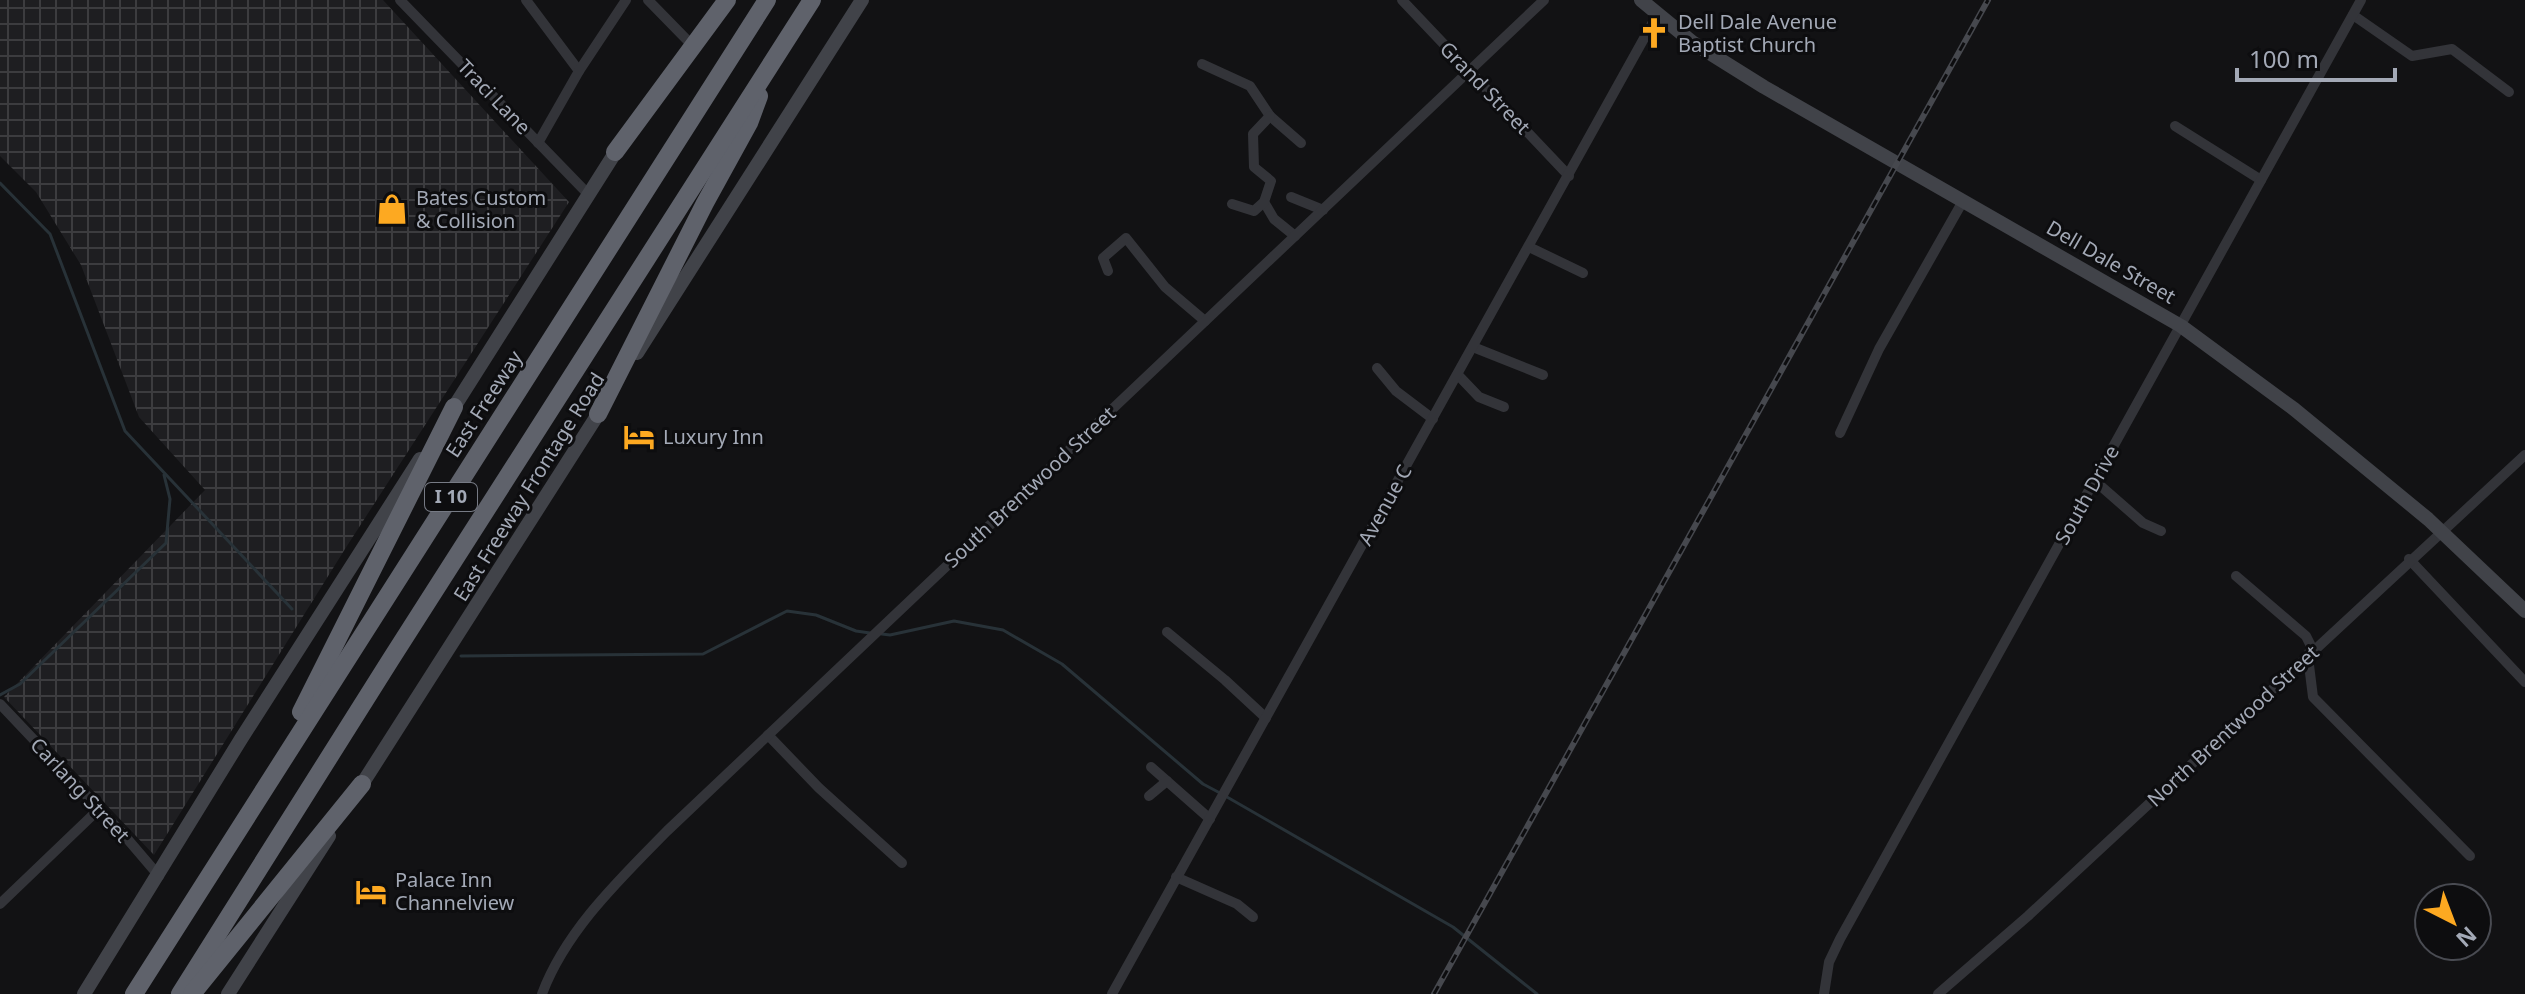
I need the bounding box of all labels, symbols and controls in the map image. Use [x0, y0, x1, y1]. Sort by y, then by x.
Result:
place label: Dell Dale Avenue Baptist Church [1678, 8, 1837, 58]
church icon: Dell Dale Avenue Baptist Church [1637, 16, 1671, 50]
scale bar [2237, 32, 2395, 82]
street label: Grand Street [1434, 35, 1537, 140]
text: 100 m [2249, 42, 2319, 75]
street label: Traci Lane [452, 53, 537, 140]
place label: Bates Custom & Collision [416, 184, 546, 234]
shop icon: Bates Custom & Collision [375, 192, 409, 226]
street label: Dell Dale Street [2042, 214, 2181, 309]
street label: East Freeway [439, 345, 529, 462]
street label: East Freeway Frontage Road [447, 367, 610, 606]
street label: South Brentwood Street [938, 400, 1121, 573]
hotel icon: Luxury Inn [622, 420, 656, 454]
place label: Luxury Inn [663, 423, 764, 450]
street label: South Drive [2048, 440, 2125, 549]
street label: Avenue C [1351, 459, 1418, 550]
road number: I 10 [425, 483, 477, 511]
street label: North Brentwood Street [2141, 639, 2324, 812]
street label: Carlang Street [25, 731, 136, 848]
place label: Palace Inn Channelview [395, 866, 515, 916]
hotel icon: Palace Inn Channelview [354, 875, 388, 909]
north arrow [2413, 882, 2493, 962]
text: N [2450, 920, 2484, 955]

